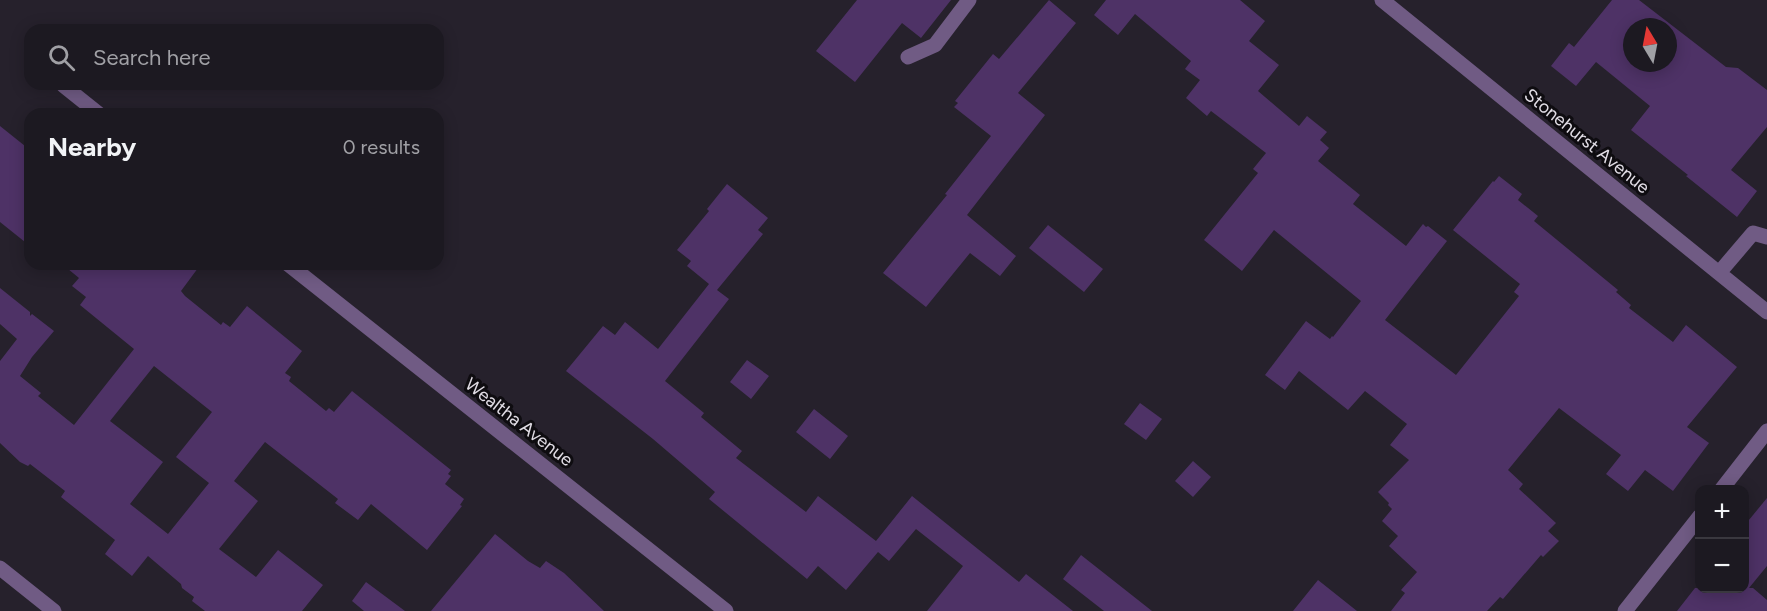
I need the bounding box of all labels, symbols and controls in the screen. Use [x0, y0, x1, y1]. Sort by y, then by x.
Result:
north arrow [1623, 18, 1677, 72]
search box [24, 24, 444, 90]
icon: search [45, 41, 78, 74]
text: Search here [93, 44, 211, 71]
street label: Stonehurst Avenue [1520, 84, 1654, 198]
text: Nearby [48, 131, 136, 163]
text: 0 results [343, 135, 420, 159]
street label: Wealtha Avenue [461, 373, 577, 471]
map controls [1695, 485, 1749, 593]
button: + [1695, 485, 1749, 539]
button: − [1695, 539, 1749, 593]

